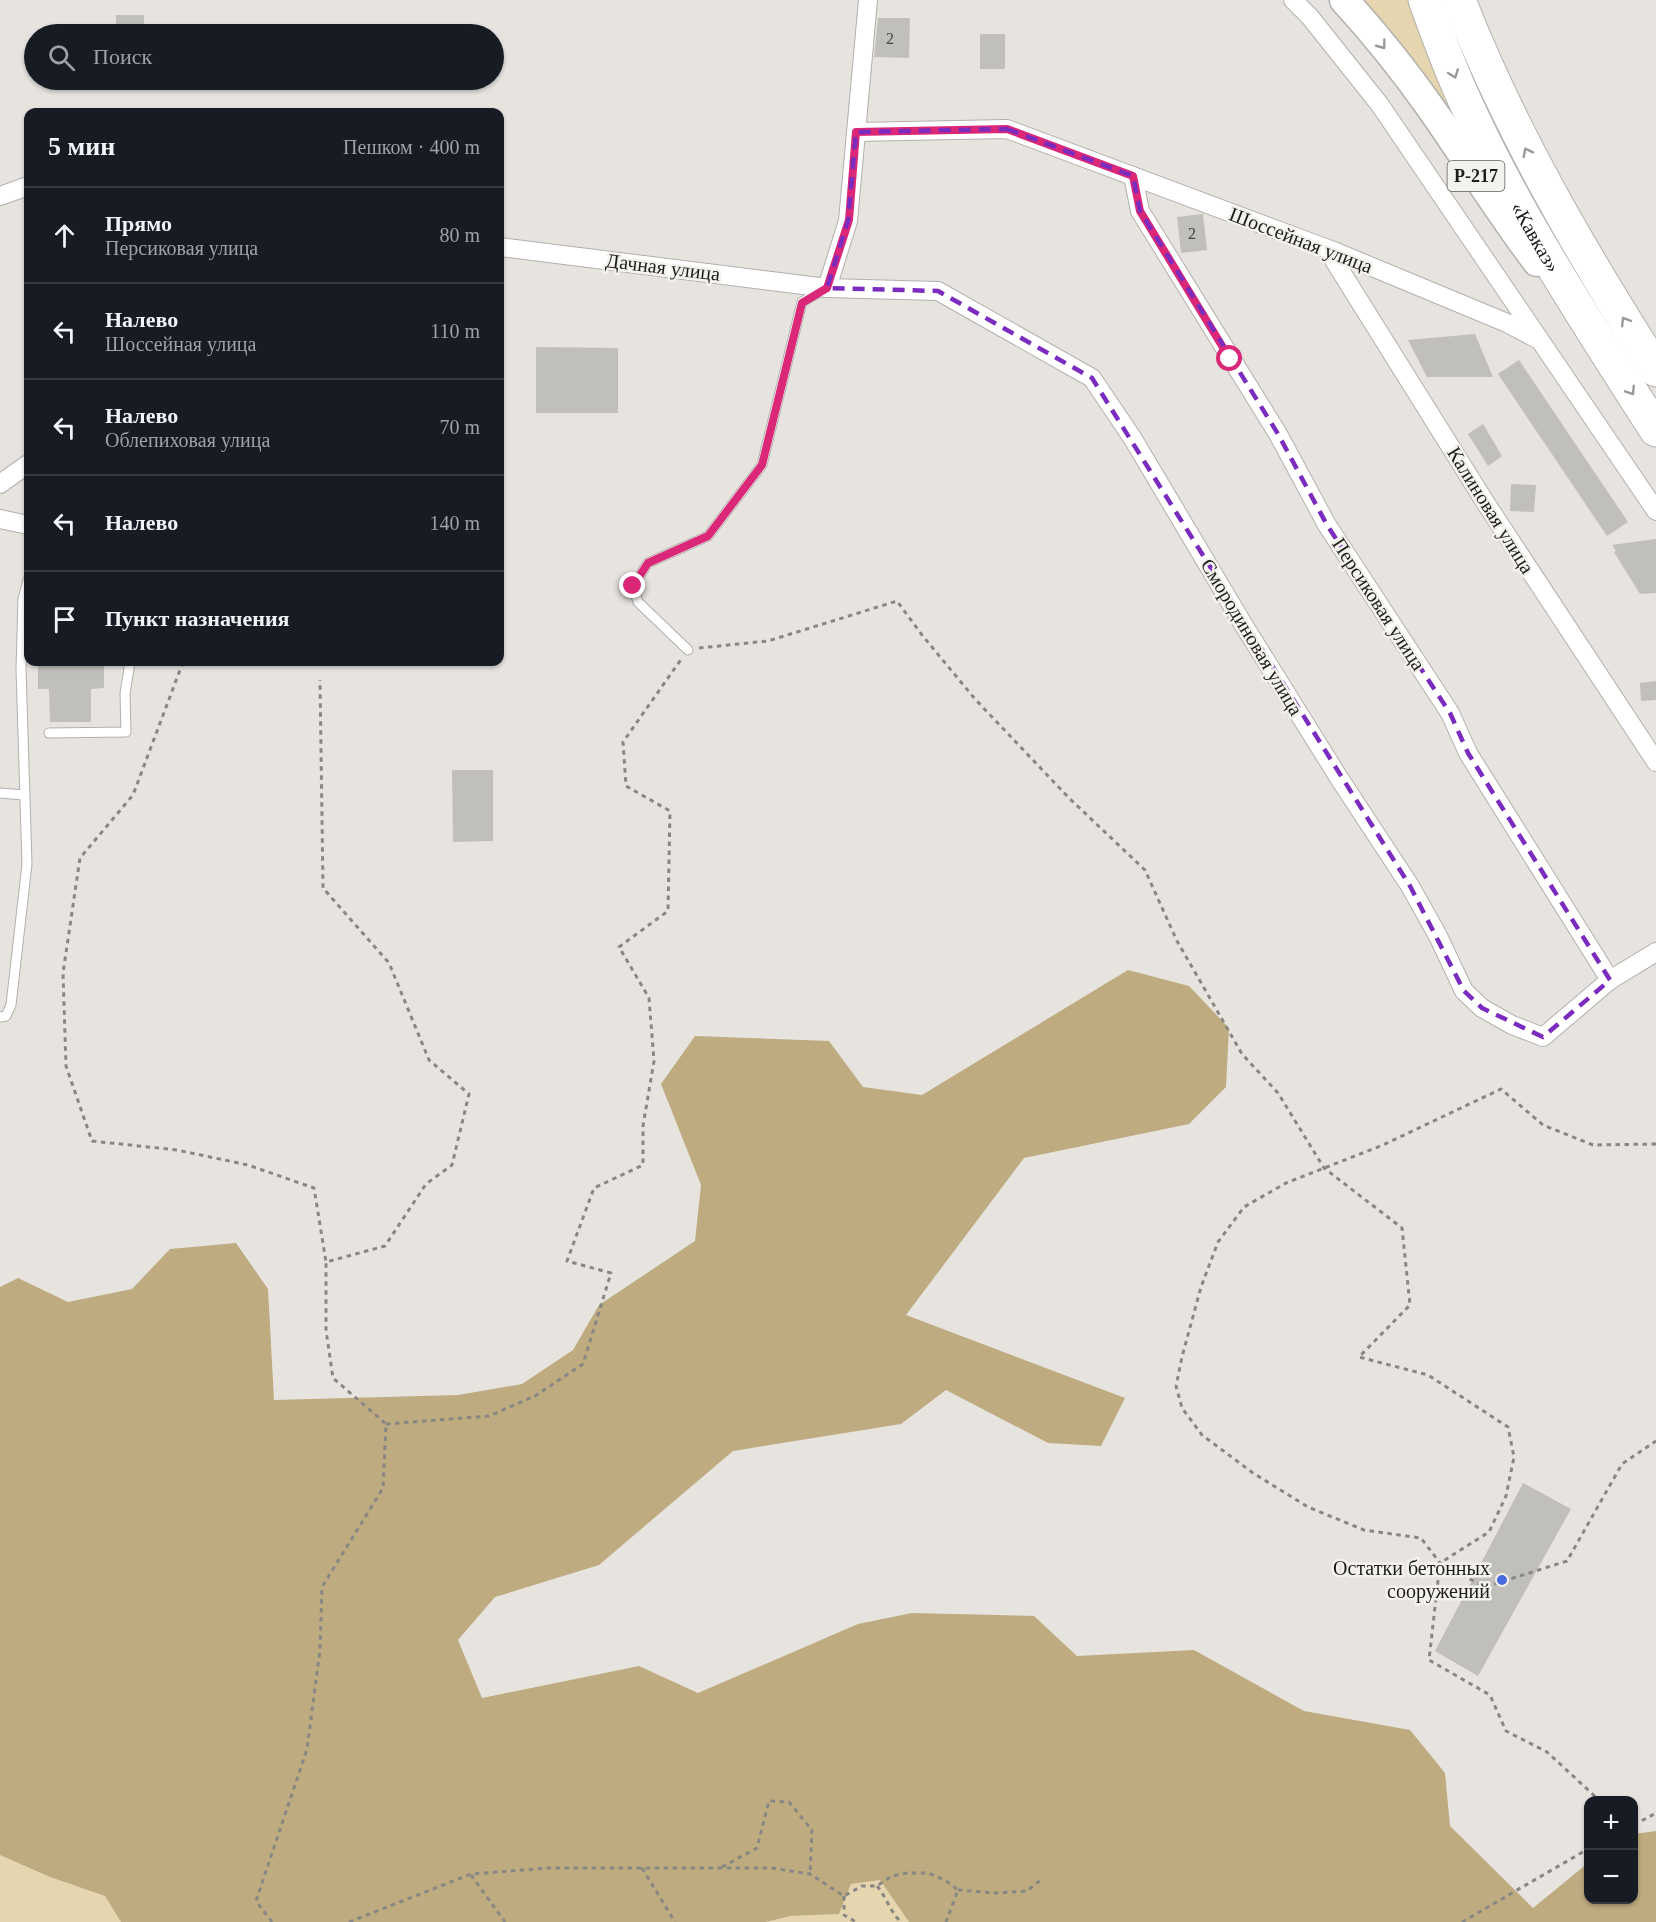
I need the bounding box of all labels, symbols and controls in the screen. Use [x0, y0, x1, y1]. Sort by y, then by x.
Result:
search box [24, 24, 504, 90]
house number: 2 [886, 30, 894, 47]
one-way arrow [1375, 38, 1386, 49]
icon: search [45, 41, 78, 74]
text: Поиск [93, 44, 152, 69]
one-way arrow [1446, 69, 1459, 79]
text: 5 мин [48, 132, 115, 161]
text: Пешком · 400 m [343, 136, 480, 158]
one-way arrow [1523, 148, 1534, 158]
road number: Р-217 [1448, 161, 1504, 191]
street label: «Кавказ» [1507, 198, 1565, 276]
street label: Шоссейная улица [1226, 203, 1376, 278]
text: Прямо [105, 211, 172, 236]
icon: ahead [48, 219, 81, 252]
text: 80 m [439, 224, 480, 246]
house number: 2 [1188, 225, 1196, 242]
text: Персиковая улица [105, 237, 258, 259]
street label: Дачная улица [604, 249, 721, 286]
text: Налево [105, 307, 178, 332]
icon: left [48, 315, 81, 348]
one-way arrow [1620, 317, 1632, 327]
text: 110 m [430, 320, 480, 342]
text: Шоссейная улица [105, 333, 256, 355]
route start [1216, 345, 1242, 371]
one-way arrow [1624, 385, 1635, 396]
text: Налево [105, 403, 178, 428]
icon: left [48, 411, 81, 444]
text: 70 m [439, 416, 480, 438]
text: Облепиховая улица [105, 429, 270, 451]
street label: Калиновая улица [1442, 443, 1539, 578]
icon: left [48, 507, 81, 540]
text: Налево [105, 510, 178, 535]
text: 140 m [429, 512, 480, 534]
street label: Персиковая улица [1327, 534, 1430, 675]
street label: Смородиновая улица [1196, 555, 1307, 720]
route end [619, 572, 645, 598]
icon: arrive [48, 603, 81, 636]
text: Пункт назначения [105, 606, 290, 631]
place label: Остатки бетонных сооружений [1333, 1557, 1490, 1603]
marker: Остатки бетонных сооружений [1495, 1573, 1509, 1587]
map controls [1584, 1796, 1638, 1904]
button: + [1584, 1796, 1638, 1850]
button: − [1584, 1850, 1638, 1904]

